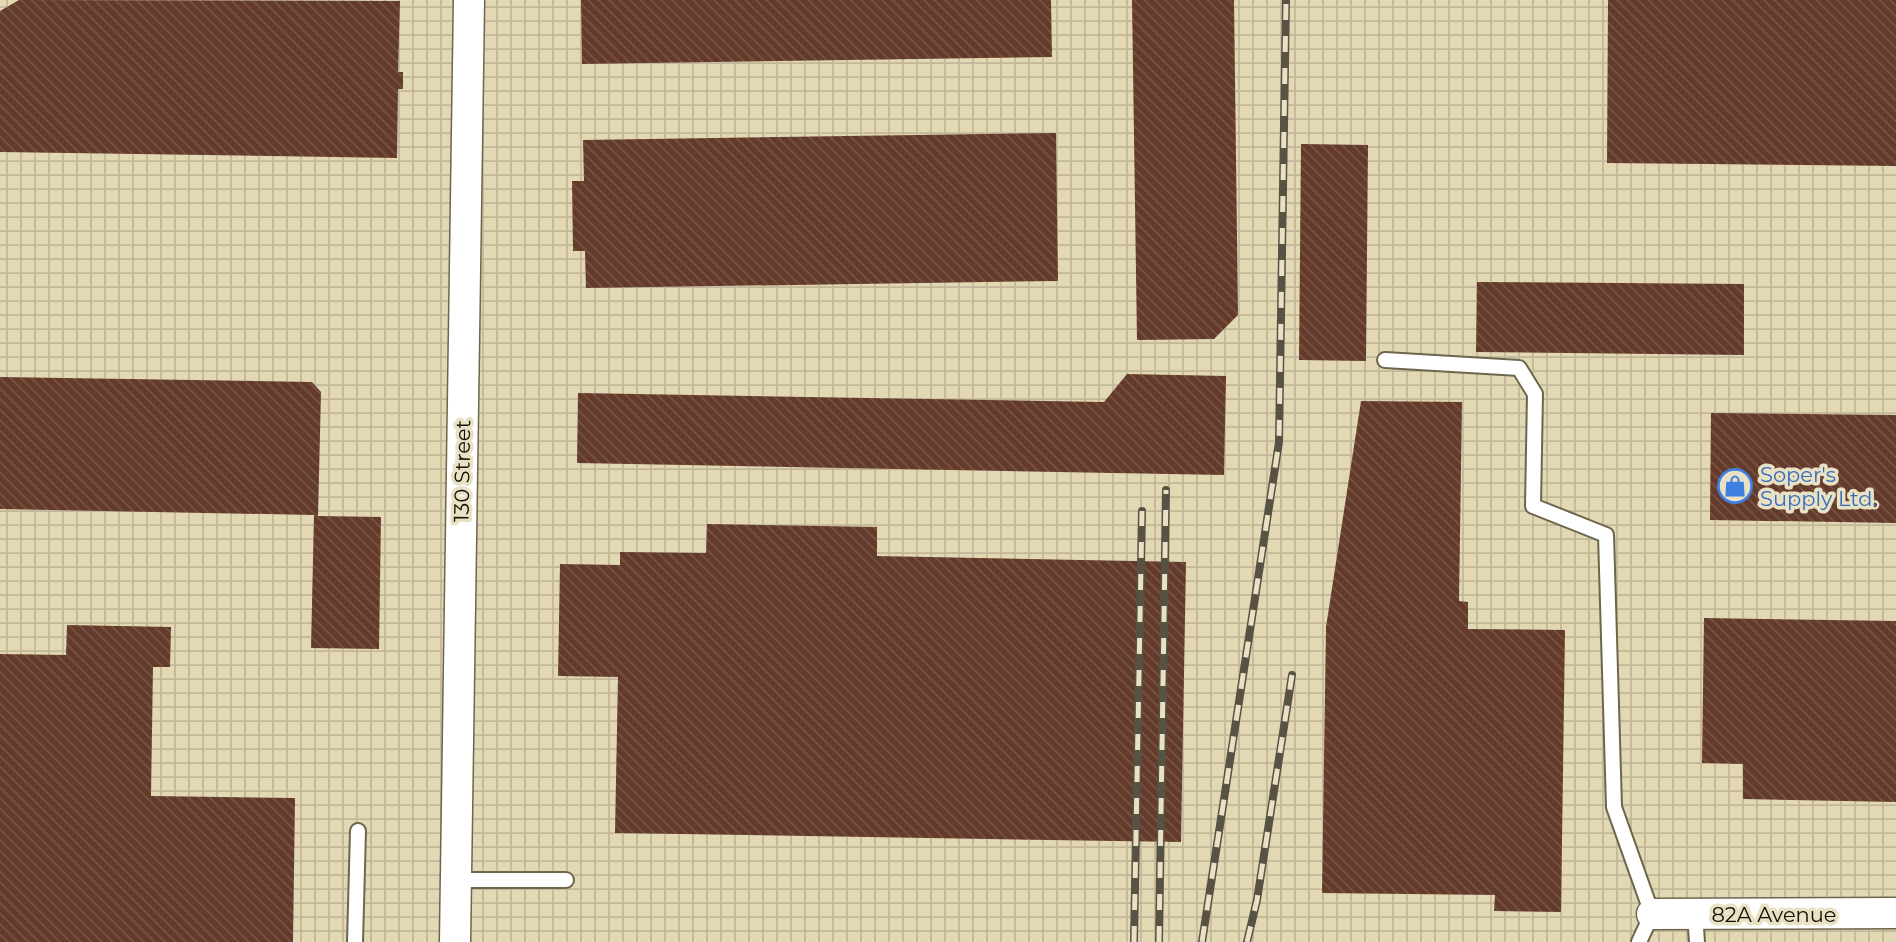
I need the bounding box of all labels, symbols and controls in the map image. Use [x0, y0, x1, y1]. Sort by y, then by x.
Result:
street label: 130 Street [449, 420, 475, 522]
place label: Soper's Supply Ltd. [1760, 462, 1877, 511]
shop icon: Soper's Supply Ltd. [1716, 467, 1754, 505]
street label: 82A Avenue [1711, 902, 1837, 927]

